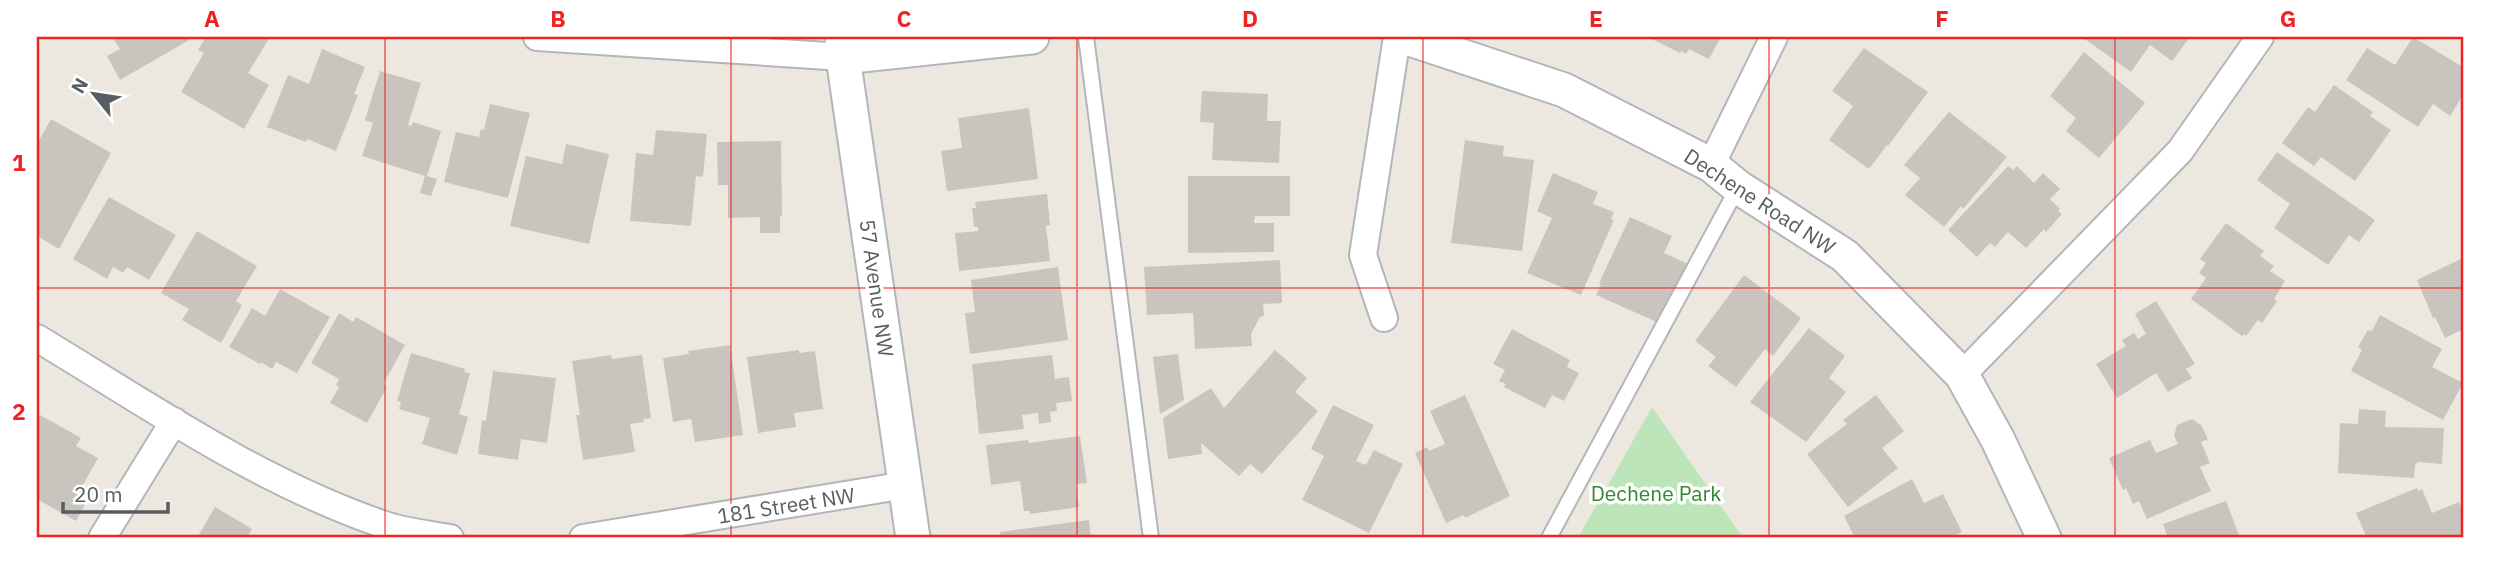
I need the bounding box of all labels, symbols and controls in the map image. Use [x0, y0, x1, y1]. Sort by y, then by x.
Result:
text: A [204, 3, 220, 33]
text: B [550, 3, 566, 33]
text: C [897, 3, 912, 33]
text: D [1242, 3, 1258, 33]
text: E [1589, 3, 1603, 33]
text: F [1935, 3, 1949, 33]
text: G [2280, 3, 2296, 33]
north arrow [60, 60, 130, 130]
text: N [65, 74, 93, 97]
street label: Dechene Road NW [1679, 142, 1841, 261]
text: 1 [12, 147, 26, 177]
street label: 57 Avenue NW [853, 217, 901, 359]
text: 2 [12, 396, 26, 426]
scale bar [63, 470, 168, 514]
park label: Dechene Park [1591, 479, 1721, 507]
text: 20 m [74, 480, 123, 508]
street label: 181 Street NW [715, 480, 857, 530]

